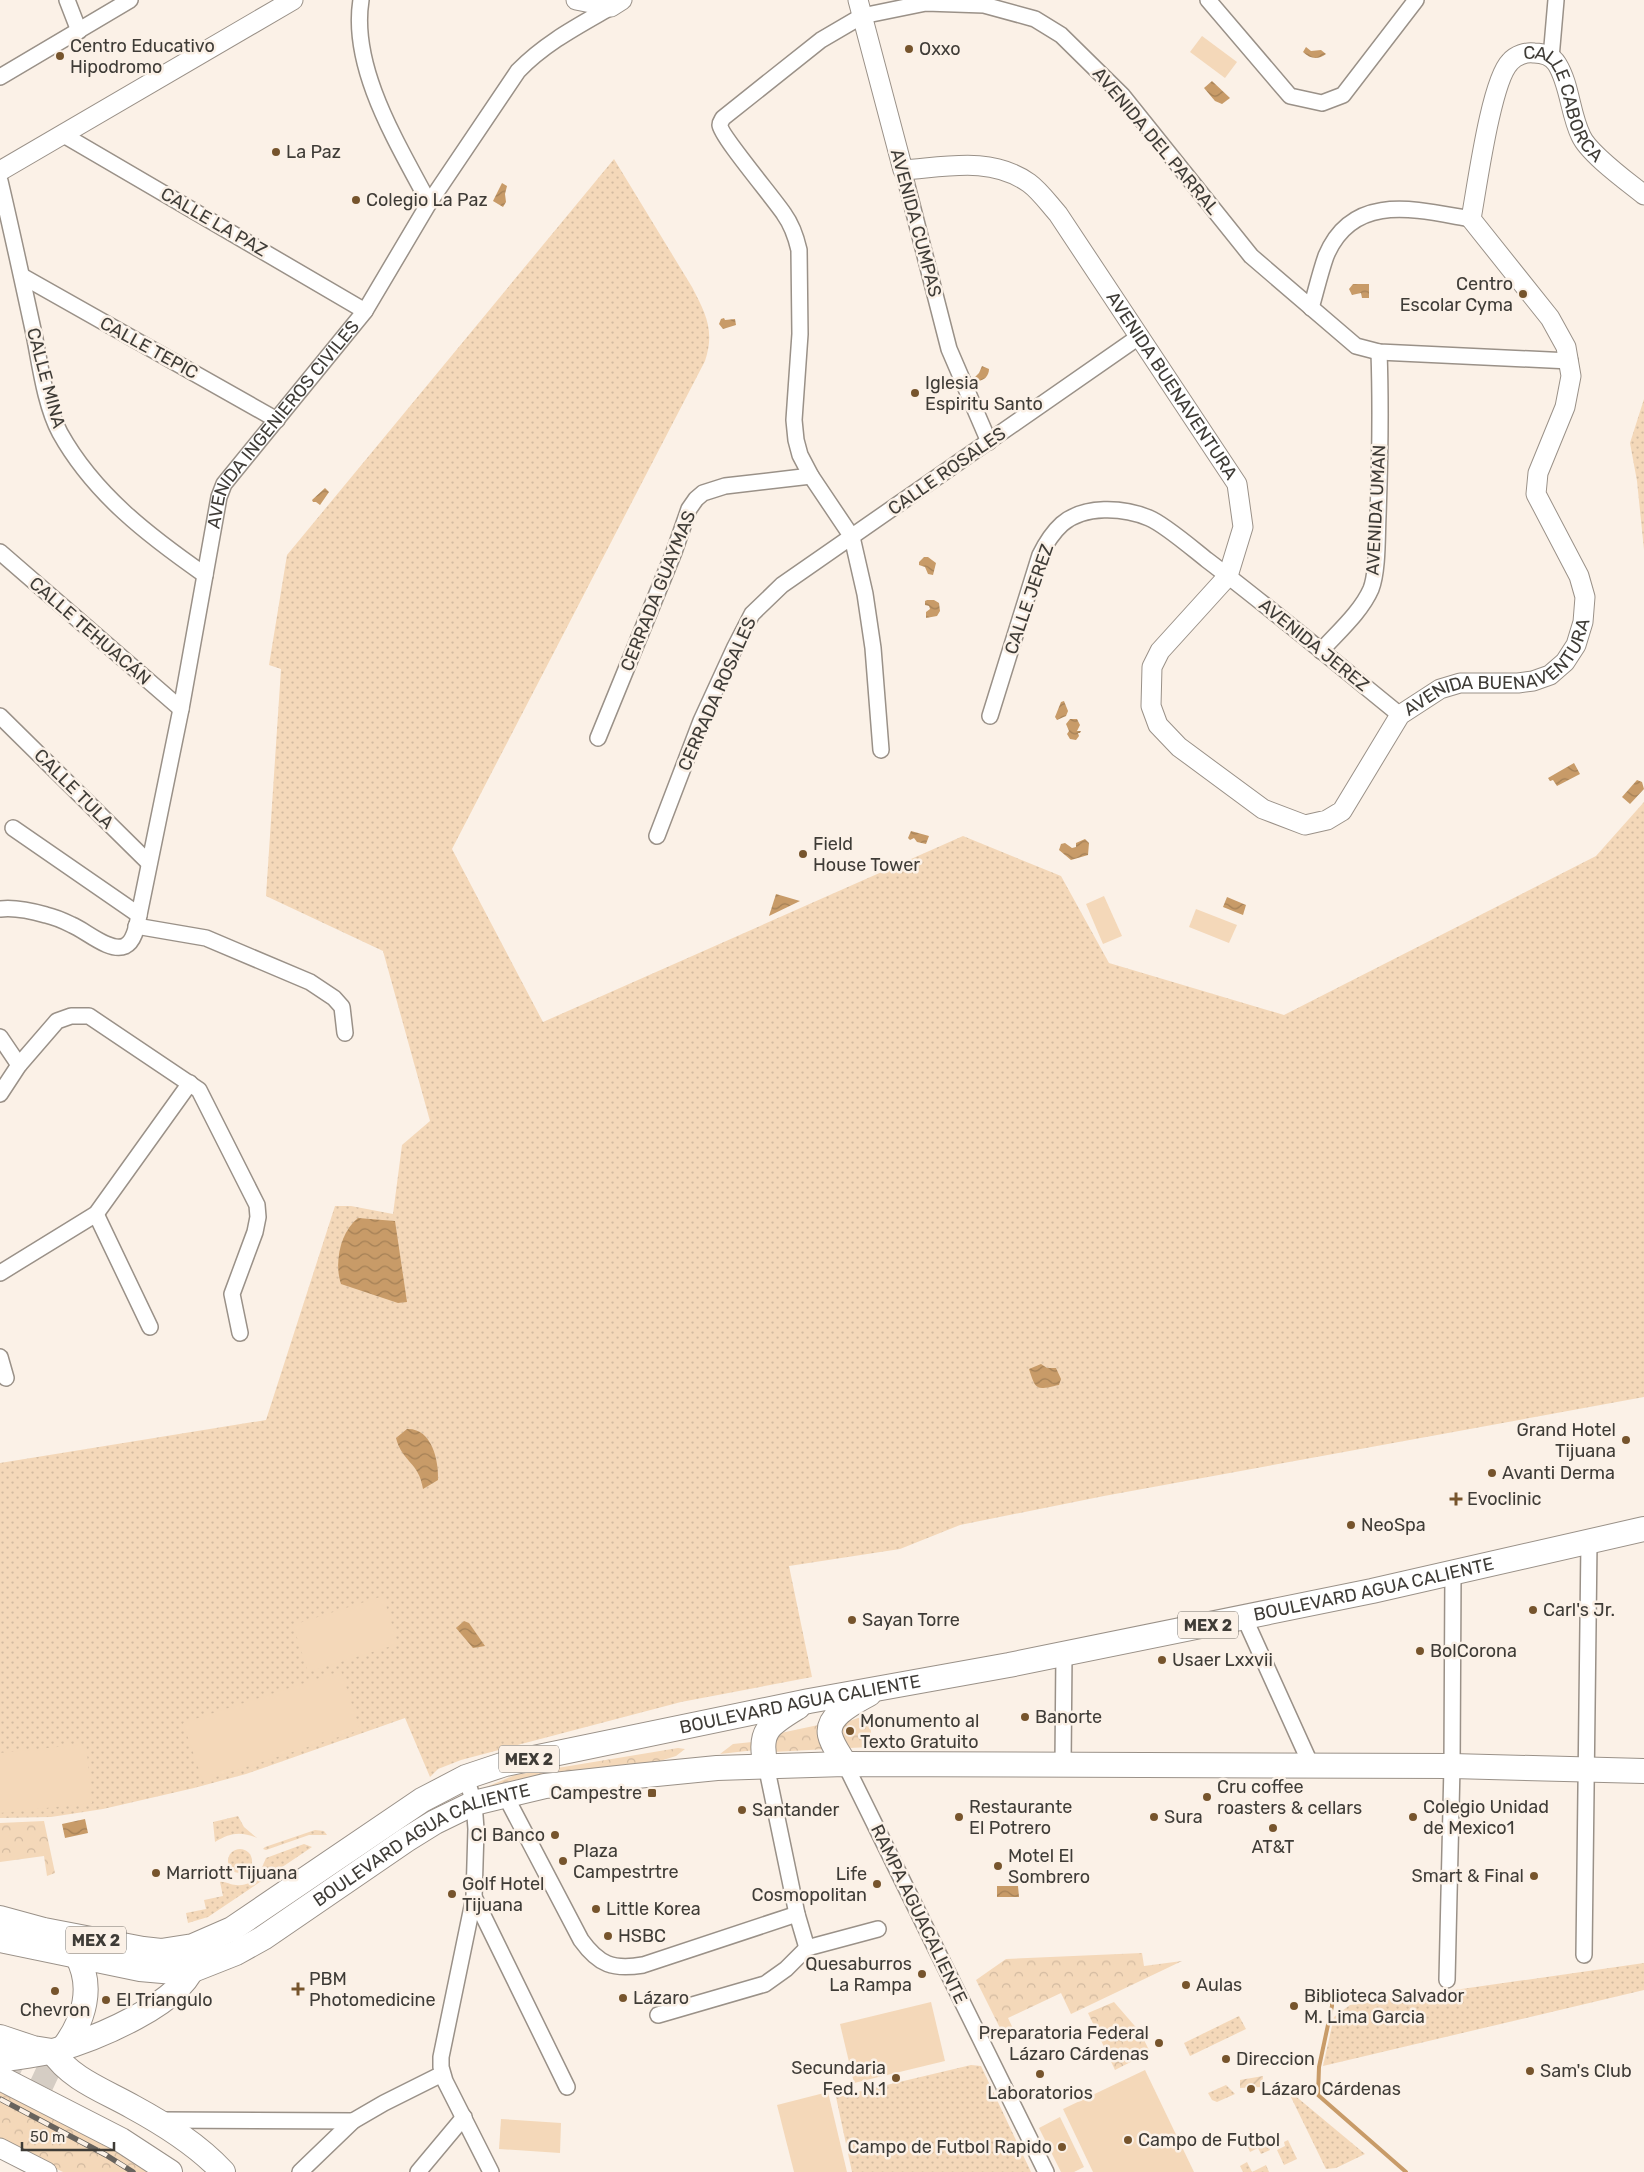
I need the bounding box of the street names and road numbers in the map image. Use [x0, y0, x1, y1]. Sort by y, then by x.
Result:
street label: CALLE CABORCA [1523, 42, 1608, 167]
street label: AVENIDA DEL PARRAL [1088, 63, 1224, 219]
street label: AVENIDA CUMPAS [886, 147, 946, 299]
street label: CALLE LA PAZ [157, 183, 271, 261]
street label: AVENIDA BUENAVENTURA [1102, 287, 1242, 484]
street label: CALLE TEPIC [96, 312, 202, 384]
street label: AVENIDA INGENIEROS CIVILES [203, 316, 364, 530]
street label: CALLE MINA [22, 325, 70, 431]
street label: CALLE ROSALES [884, 422, 1010, 520]
street label: AVENIDA UMAN [1362, 444, 1390, 576]
street label: CERRADA GUAYMAS [616, 508, 700, 674]
street label: CALLE JEREZ [1000, 541, 1058, 657]
street label: CALLE TEHUACÁN [25, 572, 155, 690]
street label: AVENIDA JEREZ [1255, 594, 1374, 696]
street label: CERRADA ROSALES [673, 614, 761, 774]
street label: AVENIDA BUENAVENTURA [1399, 615, 1595, 721]
street label: CALLE TULA [29, 744, 119, 834]
street label: BOULEVARD AGUA CALIENTE [1252, 1553, 1496, 1626]
road number: MEX 2 [1178, 1612, 1238, 1638]
street label: BOULEVARD AGUA CALIENTE [678, 1670, 922, 1739]
road number: MEX 2 [499, 1746, 559, 1772]
street label: BOULEVARD AGUA CALIENTE [309, 1779, 532, 1911]
street label: RAMPA AGUACALIENTE [866, 1821, 972, 2007]
road number: MEX 2 [66, 1926, 126, 1954]

